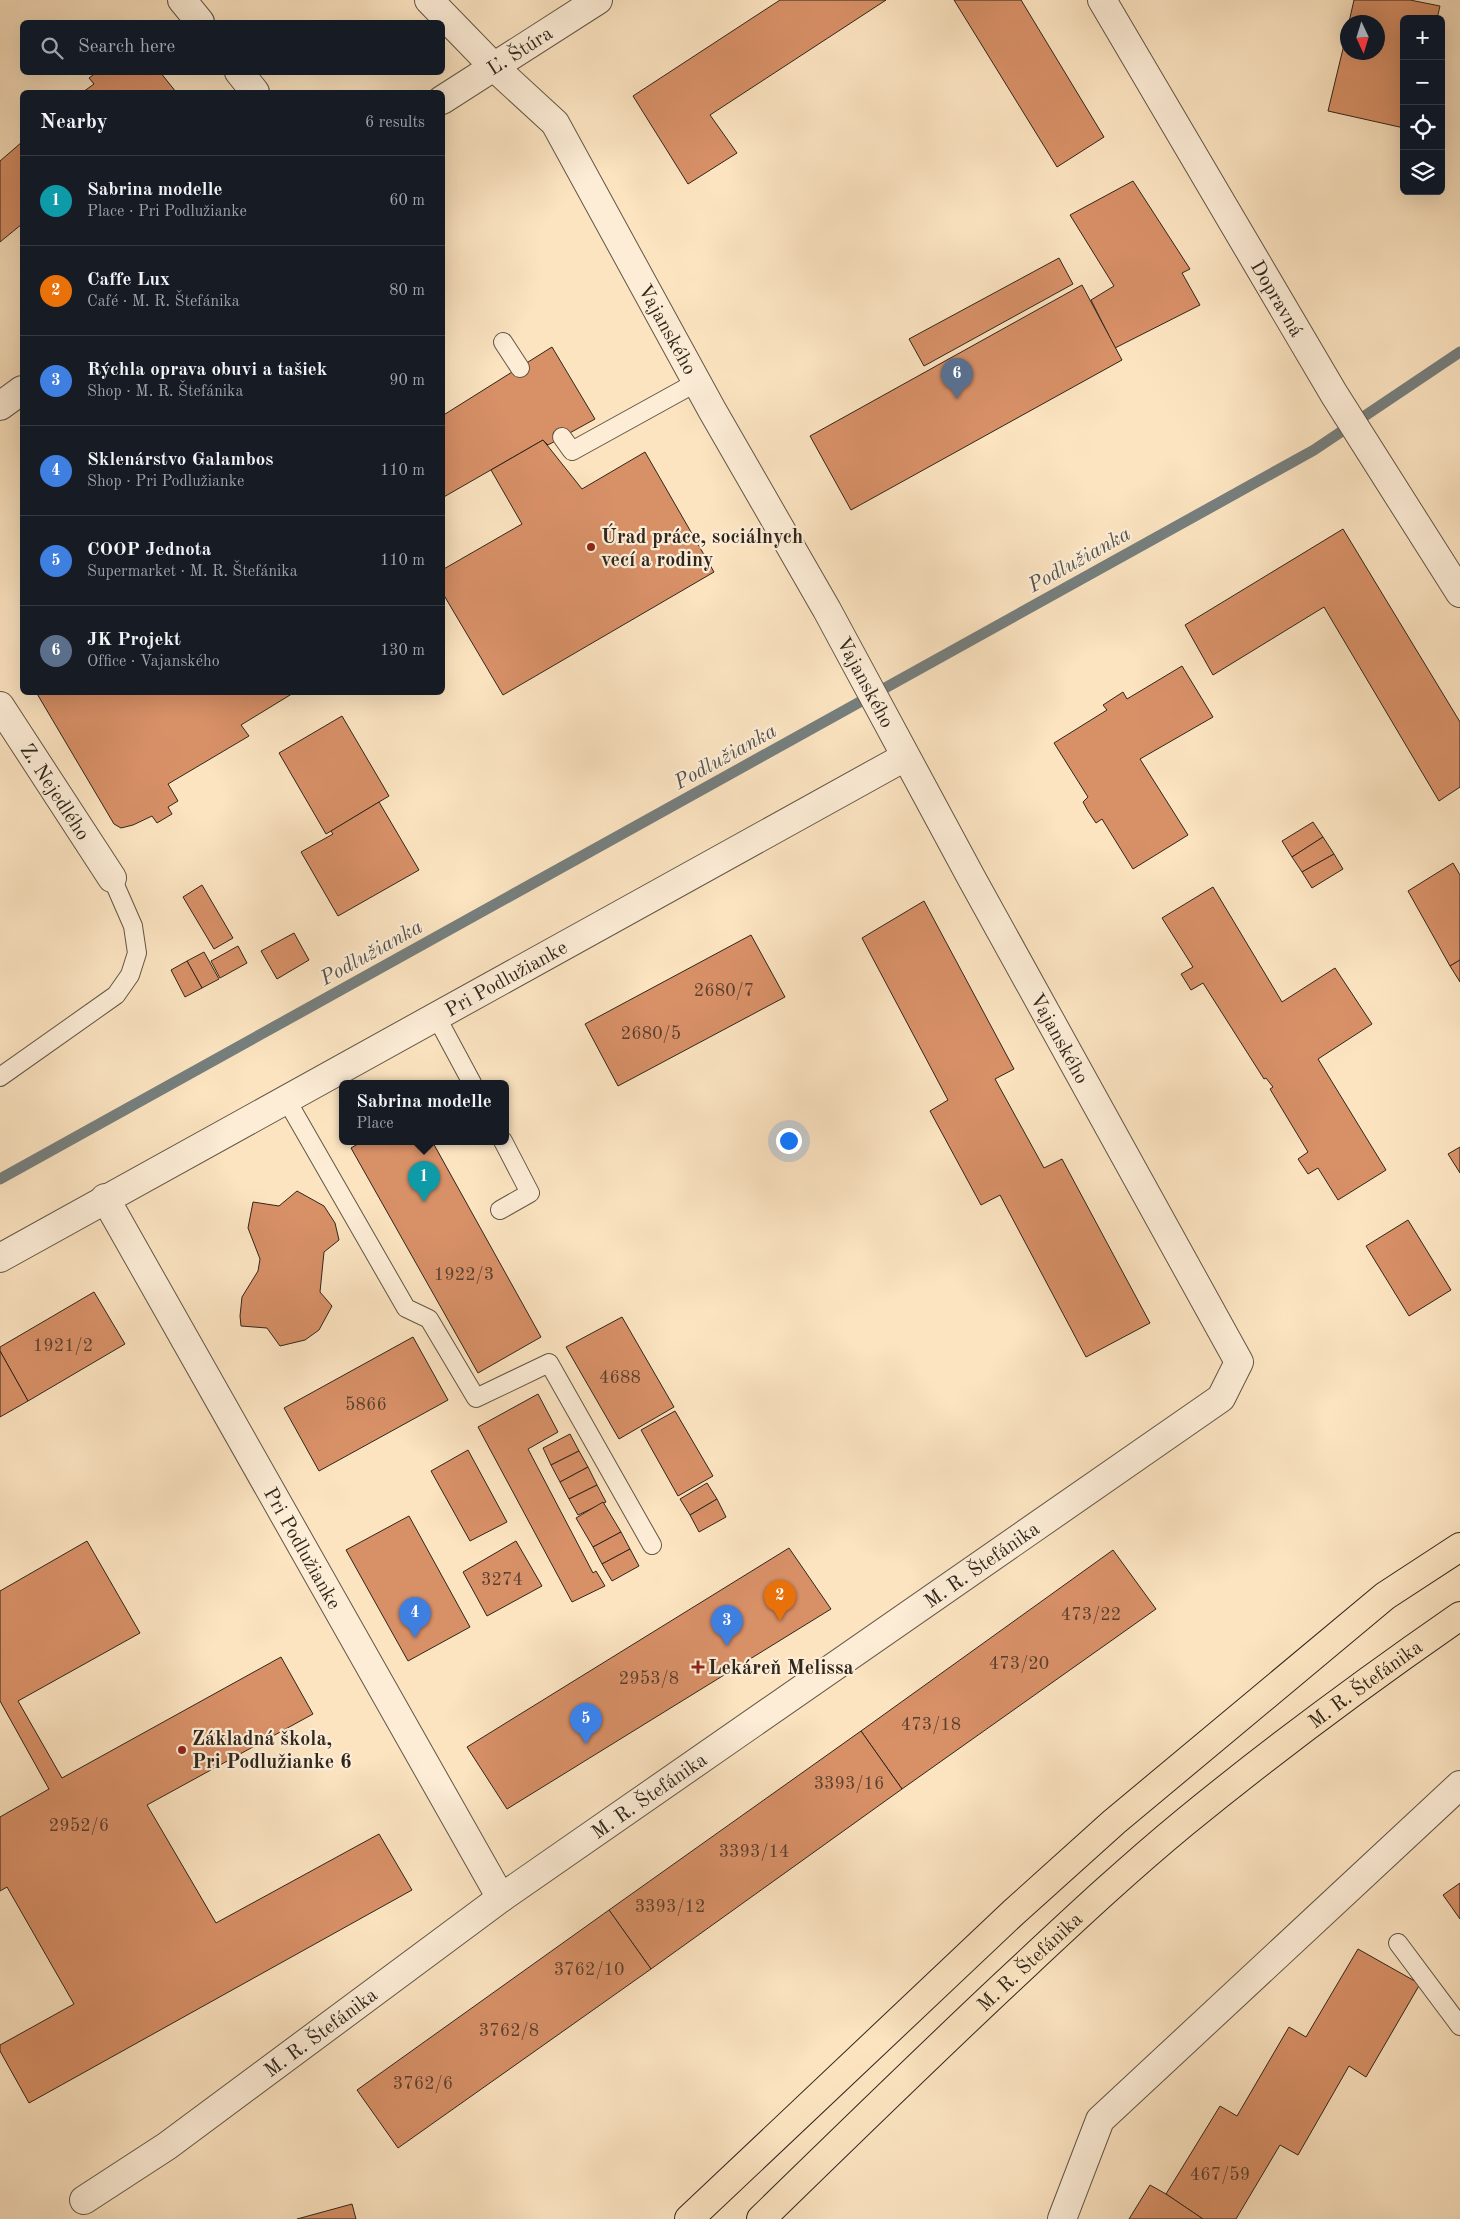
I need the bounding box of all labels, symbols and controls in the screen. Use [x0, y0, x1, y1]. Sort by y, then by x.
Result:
north arrow [1340, 15, 1385, 60]
map controls [1400, 15, 1445, 195]
button: + [1400, 15, 1445, 60]
search box [20, 20, 445, 75]
street label: Ľ. Štúra [484, 24, 557, 80]
icon: search [38, 34, 66, 62]
text: Search here [78, 38, 175, 57]
button: − [1400, 60, 1445, 105]
button: locate [1400, 105, 1445, 150]
text: Nearby [40, 112, 108, 133]
text: 6 results [365, 115, 425, 131]
button: layers [1400, 150, 1445, 195]
text: Sabrina modelle [87, 181, 223, 200]
text: 1 [51, 193, 61, 209]
text: 60 m [389, 193, 425, 209]
text: Place · Pri Podlužianke [87, 204, 247, 220]
street label: Dopravná [1246, 258, 1306, 341]
text: Caffe Lux [87, 271, 170, 290]
street label: Vajanského [633, 281, 699, 379]
text: 2 [51, 283, 61, 299]
text: 80 m [389, 283, 425, 299]
text: Café · M. R. Štefánika [87, 294, 240, 310]
pin: 6 [941, 358, 973, 399]
text: Rýchla oprava obuvi a tašiek [87, 361, 327, 380]
text: 3 [51, 373, 61, 389]
text: 90 m [389, 373, 425, 389]
text: Shop · M. R. Štefánika [87, 384, 243, 400]
text: Sklenárstvo Galambos [87, 451, 274, 470]
text: 4 [51, 463, 61, 479]
text: 110 m [380, 463, 425, 479]
text: Shop · Pri Podlužianke [87, 474, 244, 490]
place label: Úrad práce, sociálnych vecí a rodiny [601, 523, 803, 571]
water label: Podlužianka [1024, 524, 1135, 598]
text: COOP Jednota [87, 541, 211, 560]
marker: Úrad práce, sociálnych vecí a rodiny [585, 541, 597, 553]
text: 5 [51, 553, 61, 569]
text: 110 m [380, 553, 425, 569]
text: Supermarket · M. R. Štefánika [87, 564, 298, 580]
text: JK Projekt [87, 631, 181, 650]
street label: Vajanského [832, 634, 897, 732]
text: 6 [51, 643, 61, 659]
text: 130 m [380, 643, 425, 659]
text: Office · Vajanského [87, 654, 220, 670]
water label: Podlužianka [670, 721, 781, 795]
street label: Z. Nejedlého [15, 741, 92, 844]
water label: Podlužianka [316, 917, 427, 991]
street label: Pri Podlužianke [442, 938, 571, 1022]
house number: 2680/7 [694, 982, 754, 1000]
street label: Vajanského [1025, 990, 1091, 1088]
house number: 2680/5 [621, 1025, 681, 1043]
popup [339, 1080, 509, 1145]
text: Sabrina modelle [356, 1093, 492, 1112]
text: Place [356, 1116, 394, 1132]
your location [776, 1128, 802, 1154]
pin: 1 [408, 1161, 440, 1202]
house number: 1922/3 [434, 1266, 494, 1284]
house number: 1921/2 [33, 1337, 93, 1355]
house number: 4688 [599, 1369, 641, 1387]
house number: 5866 [345, 1396, 387, 1414]
street label: Pri Podlužianke [259, 1485, 343, 1613]
street label: M. R. Štefánika [921, 1519, 1044, 1613]
house number: 3274 [481, 1571, 523, 1589]
pin: 2 [764, 1580, 796, 1621]
pin: 4 [399, 1597, 431, 1638]
pin: 3 [711, 1605, 743, 1646]
house number: 473/22 [1061, 1606, 1121, 1624]
street label: M. R. Štefánika [1306, 1637, 1427, 1733]
house number: 473/20 [989, 1655, 1049, 1673]
place label: Lekáreň Melissa [708, 1659, 854, 1679]
marker: Lekáreň Melissa [692, 1661, 704, 1673]
house number: 2953/8 [619, 1670, 679, 1688]
pin: 5 [570, 1703, 602, 1744]
house number: 473/18 [901, 1716, 961, 1734]
place label: Základná škola, Pri Podlužianke 6 [192, 1730, 351, 1773]
marker: Základná škola, Pri Podlužianke 6 [176, 1744, 188, 1756]
street label: M. R. Štefánika [589, 1750, 711, 1844]
house number: 3393/16 [814, 1775, 884, 1793]
house number: 2952/6 [49, 1817, 109, 1835]
house number: 3393/14 [719, 1843, 789, 1861]
house number: 3393/12 [635, 1898, 705, 1916]
street label: M. R. Štefánika [975, 1909, 1087, 2016]
house number: 3762/10 [554, 1961, 624, 1979]
street label: M. R. Štefánika [261, 1985, 382, 2082]
house number: 3762/8 [479, 2022, 539, 2040]
house number: 3762/6 [393, 2075, 453, 2093]
house number: 467/59 [1190, 2166, 1250, 2184]

